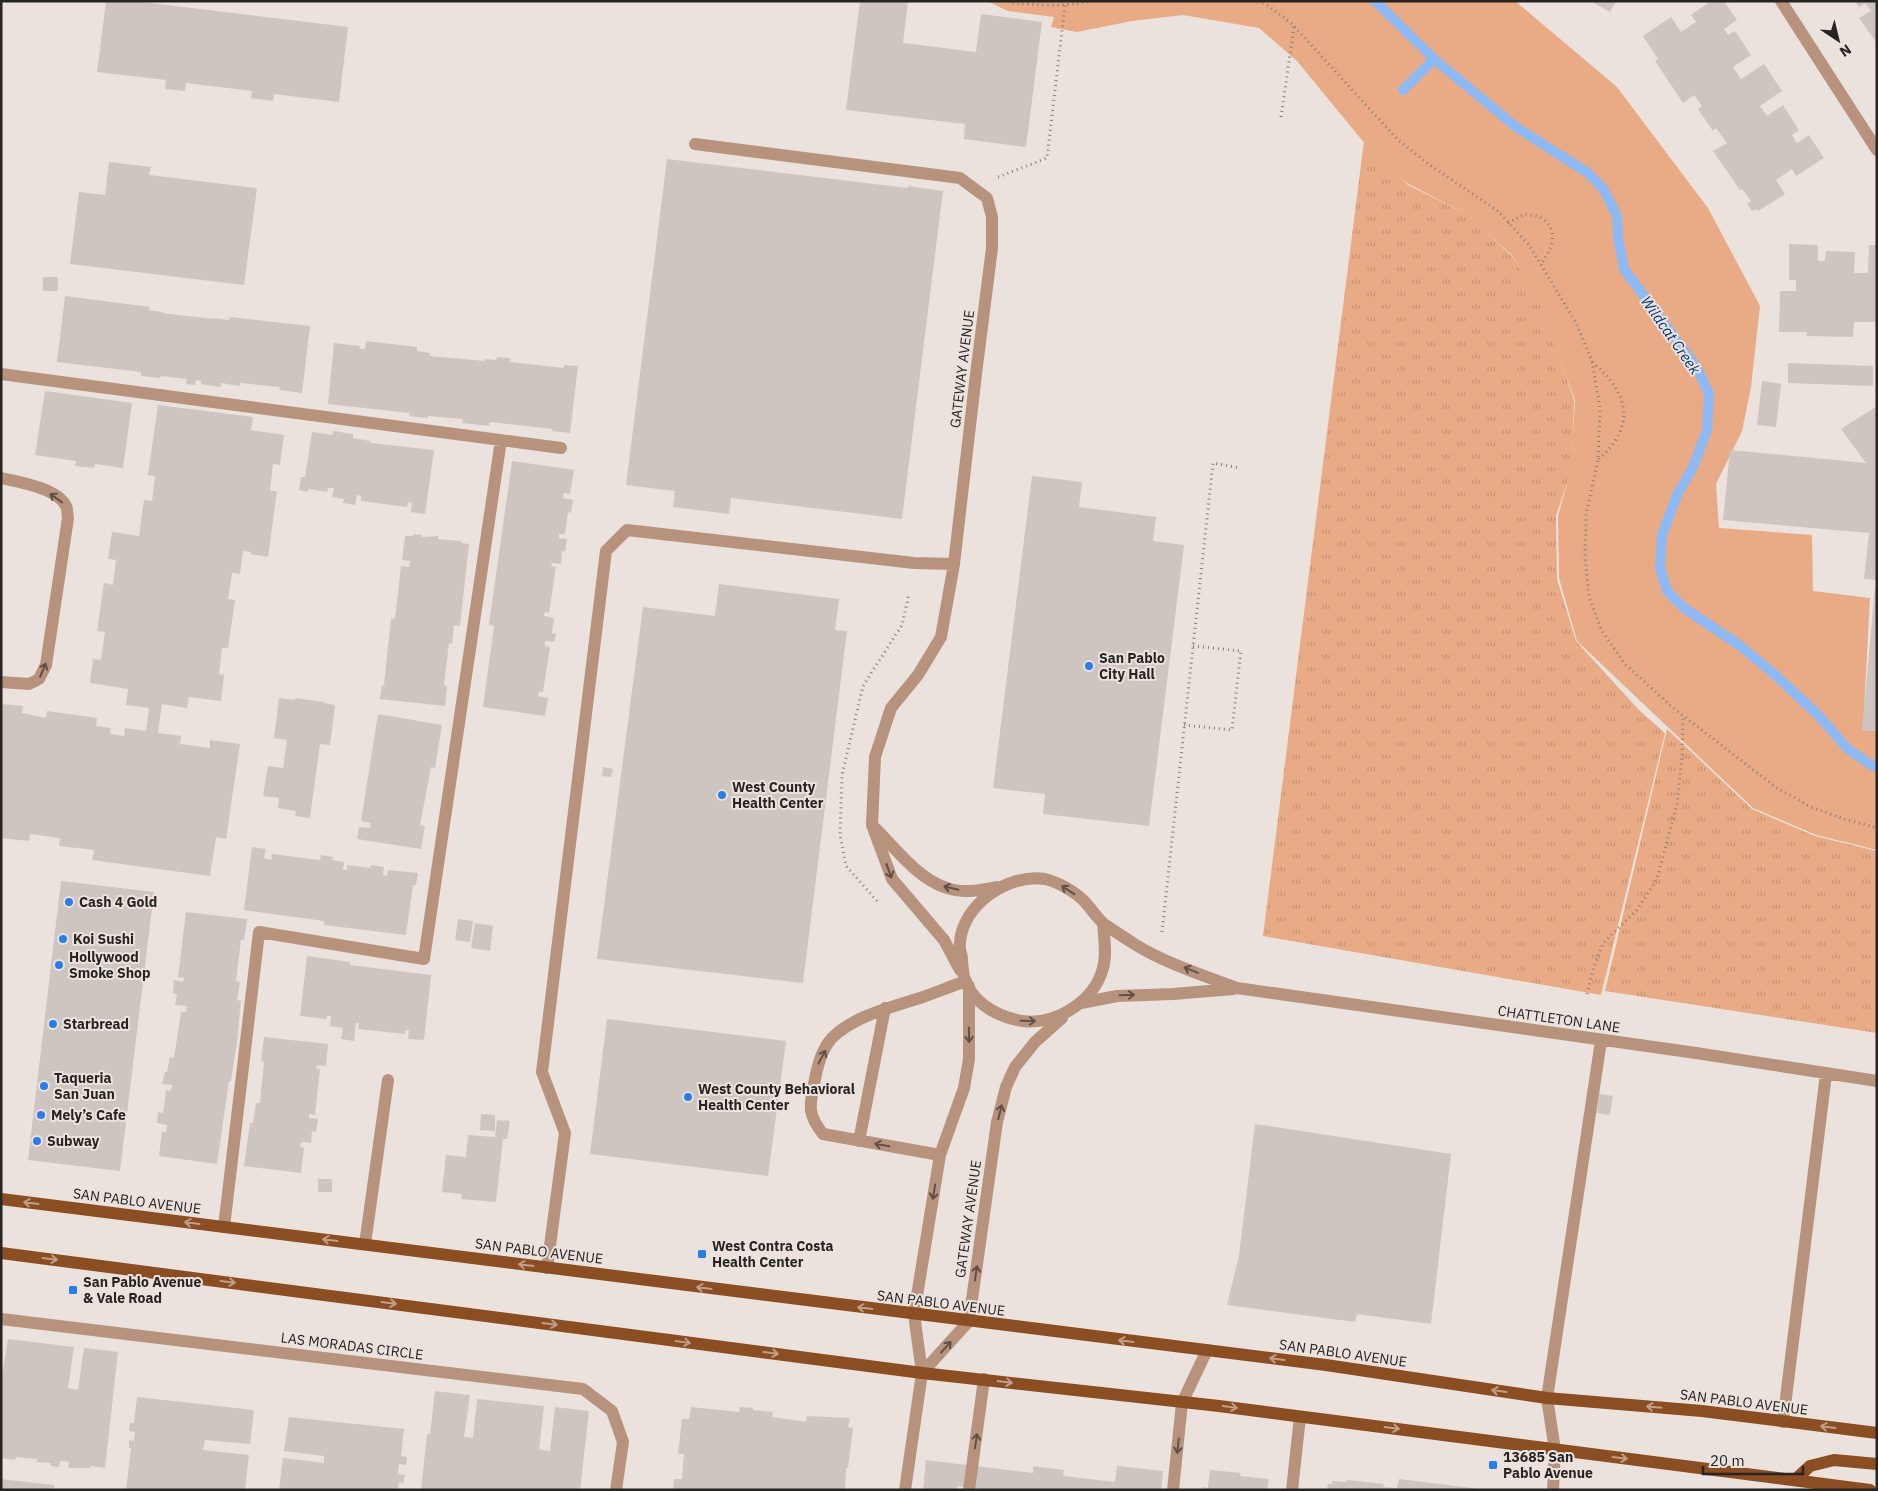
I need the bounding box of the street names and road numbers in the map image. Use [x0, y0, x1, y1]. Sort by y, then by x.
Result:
street label: GATEWAY AVENUE [946, 309, 978, 429]
street label: CHATTLETON LANE [1497, 1002, 1621, 1036]
street label: GATEWAY AVENUE [951, 1159, 985, 1279]
street label: SAN PABLO AVENUE [72, 1184, 202, 1218]
street label: SAN PABLO AVENUE [474, 1234, 604, 1268]
street label: SAN PABLO AVENUE [876, 1286, 1006, 1320]
street label: LAS MORADAS CIRCLE [280, 1328, 424, 1364]
street label: SAN PABLO AVENUE [1278, 1335, 1408, 1371]
street label: SAN PABLO AVENUE [1679, 1385, 1809, 1419]

